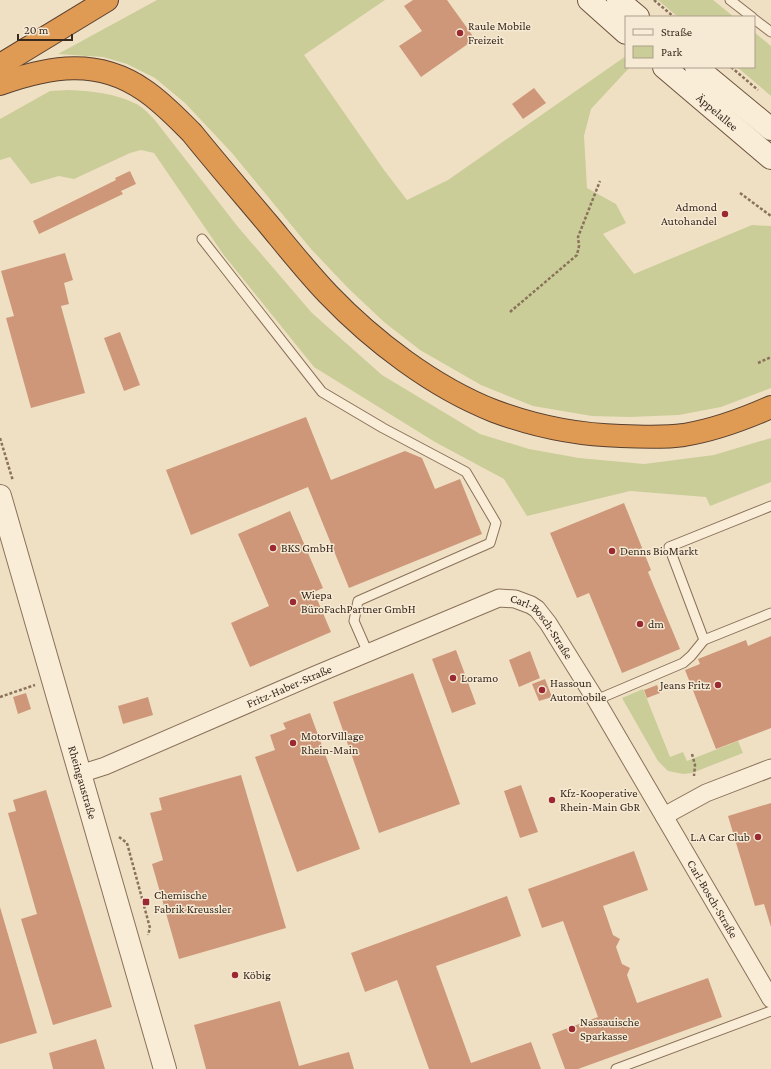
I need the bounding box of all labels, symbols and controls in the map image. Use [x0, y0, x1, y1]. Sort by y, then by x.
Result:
scale bar [18, 16, 72, 42]
legend [625, 16, 755, 68]
place label: Raule Mobile Freizeit [468, 19, 531, 47]
text: 20 m [24, 23, 49, 37]
text: Straße [661, 25, 692, 39]
marker: Raule Mobile Freizeit [455, 28, 465, 38]
text: Park [661, 45, 683, 59]
street label: Äppelallee [694, 91, 741, 134]
place label: Admond Autohandel [661, 200, 718, 228]
marker: Admond Autohandel [720, 209, 730, 219]
place label: BKS GmbH [281, 541, 334, 555]
marker: BKS GmbH [268, 543, 278, 553]
place label: Denns BioMarkt [620, 544, 699, 558]
marker: Denns BioMarkt [607, 546, 617, 556]
place label: Wiepa BüroFachPartner GmbH [301, 588, 416, 616]
street label: Carl-Bosch-Straße [510, 592, 576, 662]
marker: Wiepa BüroFachPartner GmbH [288, 597, 298, 607]
place label: dm [648, 617, 664, 631]
marker: dm [635, 619, 645, 629]
street label: Fritz-Haber-Straße [245, 662, 334, 711]
place label: Loramo [461, 671, 498, 685]
marker: Loramo [448, 673, 458, 683]
place label: Hassoun Automobile [550, 676, 606, 704]
place label: Jeans Fritz [659, 678, 710, 692]
marker: Jeans Fritz [713, 680, 723, 690]
marker: Hassoun Automobile [537, 685, 547, 695]
place label: MotorVillage Rhein-Main [301, 729, 364, 757]
marker: MotorVillage Rhein-Main [288, 738, 298, 748]
street label: Rheingaustraße [65, 744, 100, 821]
place label: Kfz-Kooperative Rhein-Main GbR [560, 786, 640, 814]
marker: Kfz-Kooperative Rhein-Main GbR [547, 795, 557, 805]
place label: L.A Car Club [690, 830, 750, 844]
marker: L.A Car Club [753, 832, 763, 842]
street label: Carl-Bosch-Straße [684, 857, 741, 941]
place label: Chemische Fabrik Kreussler [154, 888, 232, 916]
marker: Chemische Fabrik Kreussler [141, 897, 151, 907]
place label: Köbig [243, 968, 271, 982]
marker: Köbig [230, 970, 240, 980]
place label: Nassauische Sparkasse [580, 1015, 639, 1043]
marker: Nassauische Sparkasse [567, 1024, 577, 1034]

